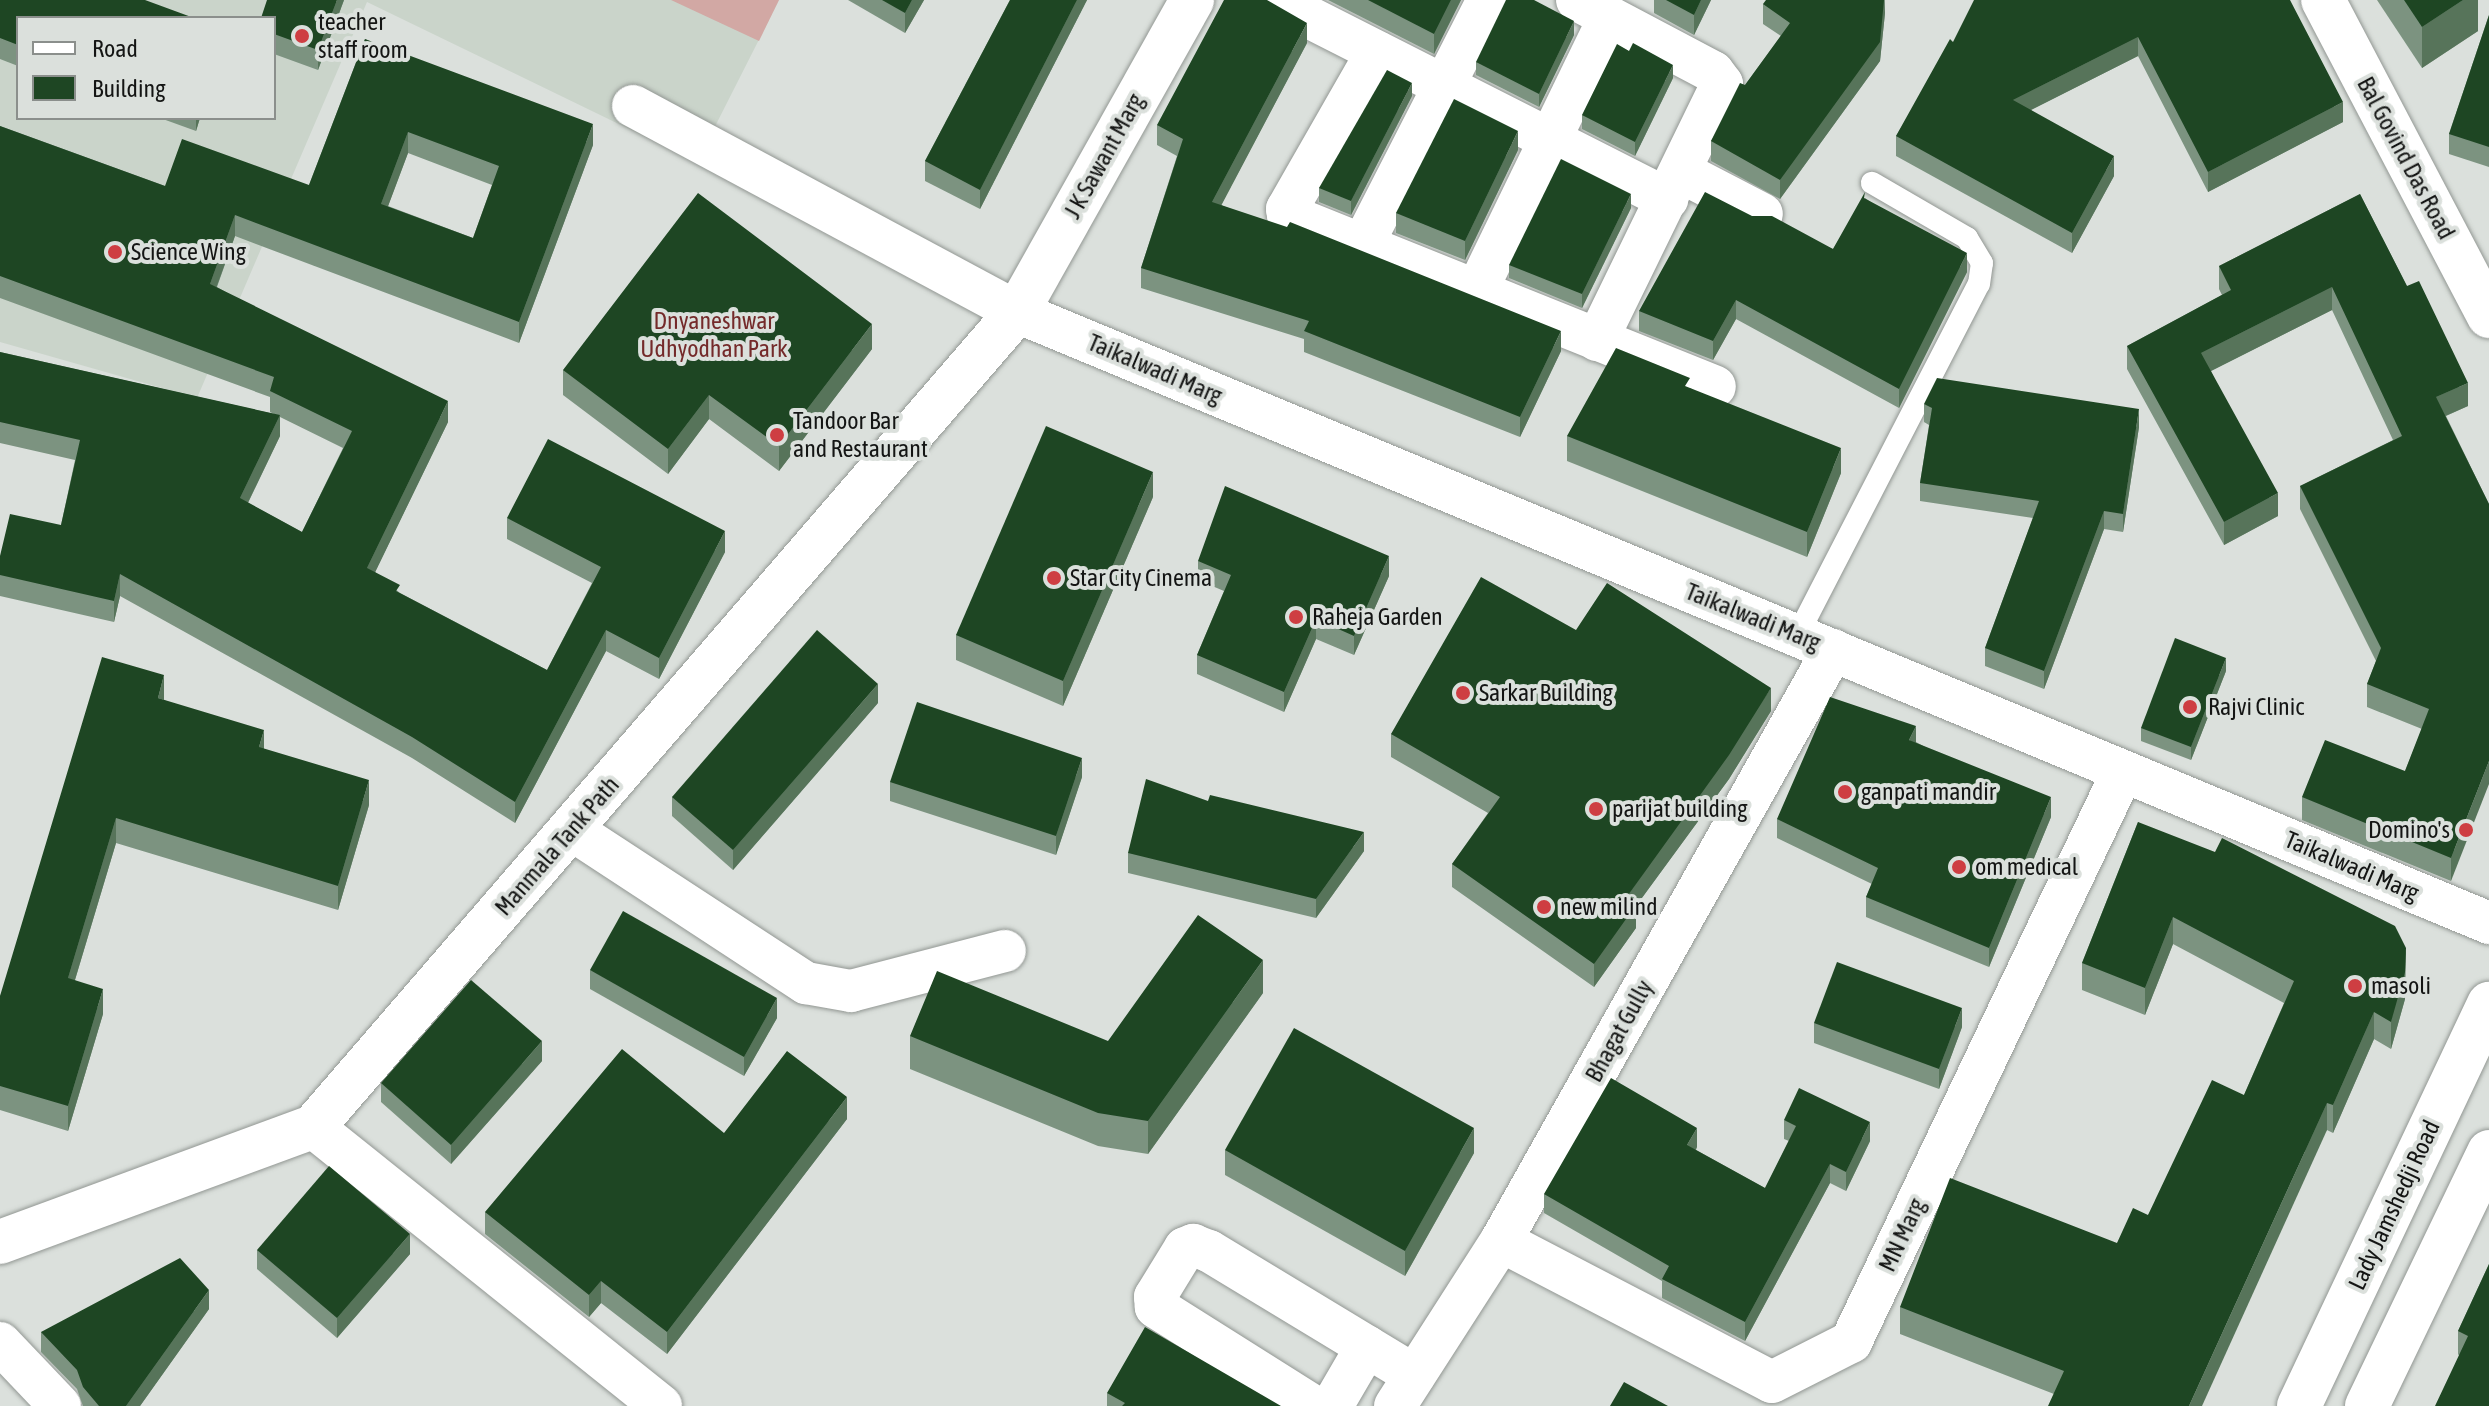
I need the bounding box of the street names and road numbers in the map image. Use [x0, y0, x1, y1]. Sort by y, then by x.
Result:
street label: Bal Govind Das Road [2351, 72, 2461, 244]
street label: J K Sawant Marg [1058, 89, 1150, 223]
street label: Taikalwadi Marg [1084, 328, 1226, 410]
street label: Taikalwadi Marg [1681, 577, 1825, 657]
street label: Manmala Tank Path [489, 771, 625, 921]
street label: Taikalwadi Marg [2281, 825, 2423, 907]
street label: Bhagat Gully [1579, 975, 1659, 1087]
street label: Lady Jamshedji Road [2342, 1116, 2446, 1294]
street label: MN Marg [1873, 1194, 1931, 1276]

